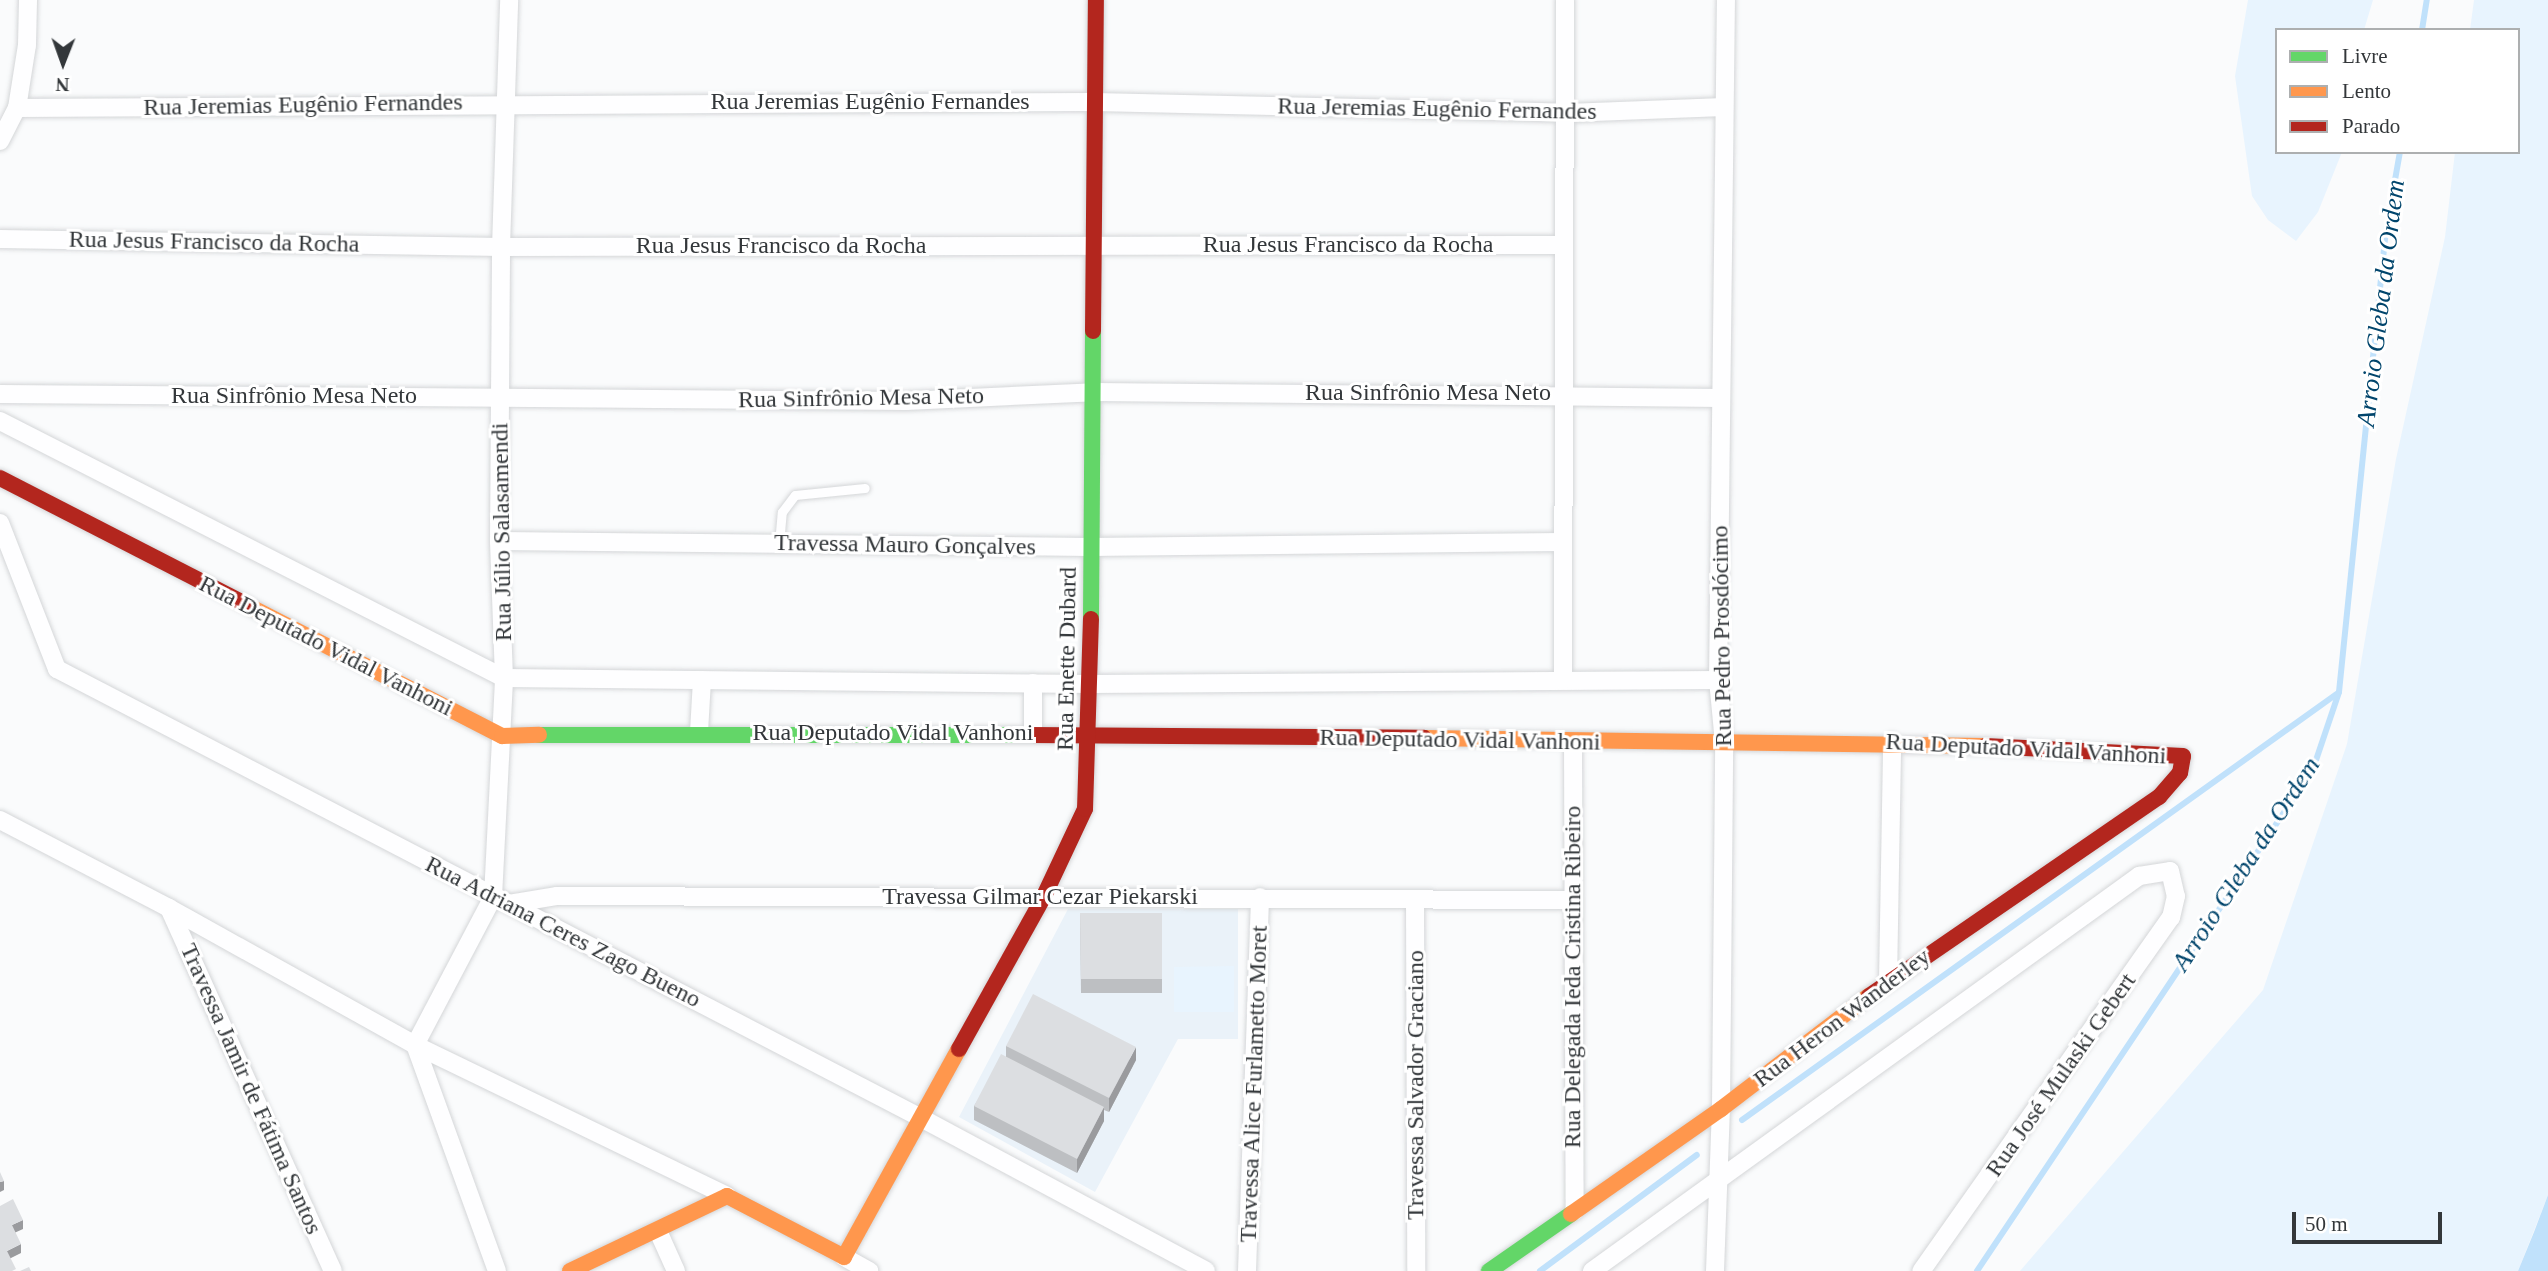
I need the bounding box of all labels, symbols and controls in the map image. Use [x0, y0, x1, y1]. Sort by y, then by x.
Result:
north arrow [28, 28, 98, 98]
legend [2275, 28, 2520, 154]
text: Livre [2342, 44, 2387, 68]
text: N [56, 74, 70, 95]
text: Lento [2342, 79, 2391, 103]
street label: Rua Jeremias Eugênio Fernandes [143, 88, 463, 122]
street label: Rua Jeremias Eugênio Fernandes [710, 88, 1030, 116]
street label: Rua Jeremias Eugênio Fernandes [1277, 92, 1597, 126]
text: Parado [2342, 114, 2400, 138]
water label: Arroio Gleba da Ordem [2350, 178, 2412, 428]
street label: Rua Jesus Francisco da Rocha [68, 225, 360, 259]
street label: Rua Jesus Francisco da Rocha [1203, 231, 1493, 259]
street label: Rua Jesus Francisco da Rocha [636, 232, 926, 260]
street label: Rua Sinfrônio Mesa Neto [1305, 379, 1551, 407]
street label: Rua Sinfrônio Mesa Neto [738, 381, 984, 415]
street label: Rua Sinfrônio Mesa Neto [171, 382, 417, 410]
street label: Rua Júlio Salasamendi [486, 422, 518, 642]
street label: Rua Pedro Prosdócimo [1706, 525, 1738, 747]
street label: Travessa Mauro Gonçalves [774, 528, 1036, 562]
street label: Rua Enette Dubard [1051, 567, 1083, 751]
street label: Rua Deputado Vidal Vanhoni [194, 569, 458, 723]
street label: Rua Deputado Vidal Vanhoni [752, 719, 1034, 747]
street label: Rua Deputado Vidal Vanhoni [1319, 723, 1601, 757]
street label: Rua Deputado Vidal Vanhoni [1885, 727, 2167, 771]
water label: Arroio Gleba da Ordem [2165, 751, 2327, 977]
street label: Rua Delegada Ieda Cristina Ribeiro [1559, 806, 1587, 1148]
street label: Rua Adriana Ceres Zago Bueno [420, 850, 706, 1014]
street label: Travessa Gilmar Cezar Piekarski [882, 883, 1198, 911]
street label: Travessa Alice Furlametto Moret [1234, 924, 1274, 1244]
street label: Travessa Jamir de Fátima Santos [174, 939, 328, 1239]
street label: Rua Heron Wanderley [1748, 942, 1936, 1094]
street label: Travessa Salvador Graciano [1402, 950, 1430, 1220]
street label: Rua José Mulaski Gebert [1980, 968, 2142, 1182]
scale bar [2296, 1198, 2446, 1242]
text: 50 m [2305, 1212, 2348, 1236]

